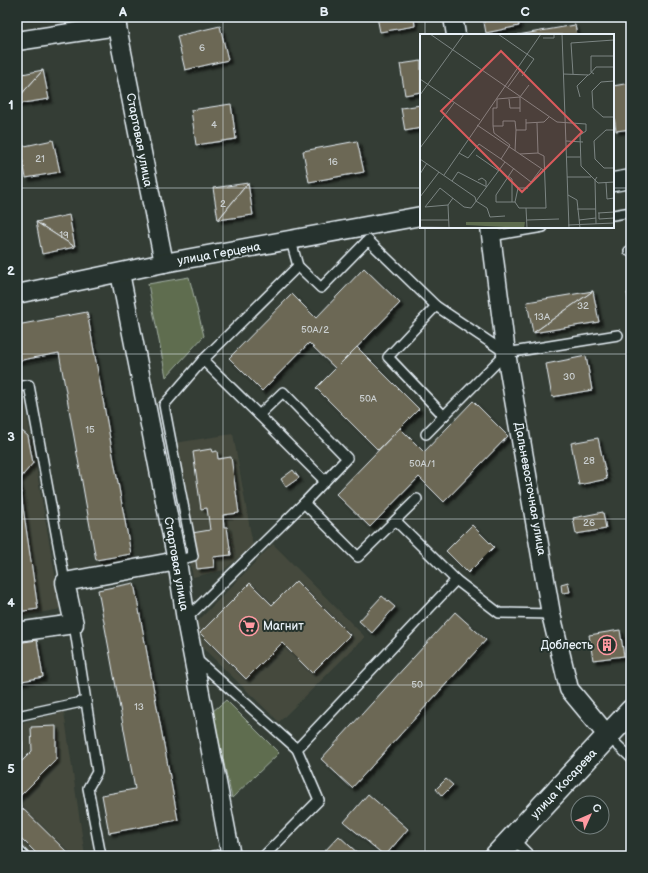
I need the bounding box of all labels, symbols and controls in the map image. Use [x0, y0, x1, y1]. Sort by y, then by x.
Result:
text: A [118, 4, 127, 20]
text: B [319, 4, 329, 20]
text: C [520, 4, 530, 20]
inset map [420, 34, 614, 228]
house number: 6 [199, 42, 205, 54]
street label: Стартовая улица [123, 92, 155, 188]
text: 1 [8, 97, 14, 113]
house number: 4 [211, 119, 217, 131]
house number: 21 [35, 153, 45, 165]
house number: 16 [328, 156, 338, 168]
house number: 2 [220, 198, 226, 210]
house number: 19 [59, 229, 69, 241]
street label: улица Герцена [176, 239, 262, 269]
text: 2 [7, 263, 15, 279]
house number: 32 [577, 300, 589, 312]
house number: 13А [534, 311, 551, 323]
house number: 50А/2 [301, 324, 329, 336]
house number: 30 [563, 371, 575, 383]
house number: 50А [359, 393, 378, 405]
street label: Дальневосточная улица [511, 421, 549, 557]
house number: 15 [85, 424, 95, 436]
text: 3 [7, 429, 15, 445]
house number: 28 [583, 455, 595, 467]
house number: 50А/1 [409, 458, 435, 470]
street label: Стартовая улица [160, 516, 192, 612]
house number: 26 [583, 517, 595, 529]
text: 4 [7, 595, 15, 611]
supermarket icon: Магнит [238, 615, 260, 637]
place label: Магнит [263, 619, 304, 634]
building icon: Доблесть [596, 634, 618, 656]
place label: Доблесть [541, 638, 593, 653]
house number: 50 [411, 679, 423, 691]
house number: 13 [134, 701, 144, 713]
street label: улица Косарева [528, 746, 600, 822]
text: 5 [7, 761, 15, 777]
north arrow [570, 795, 610, 835]
text: С [589, 801, 604, 816]

